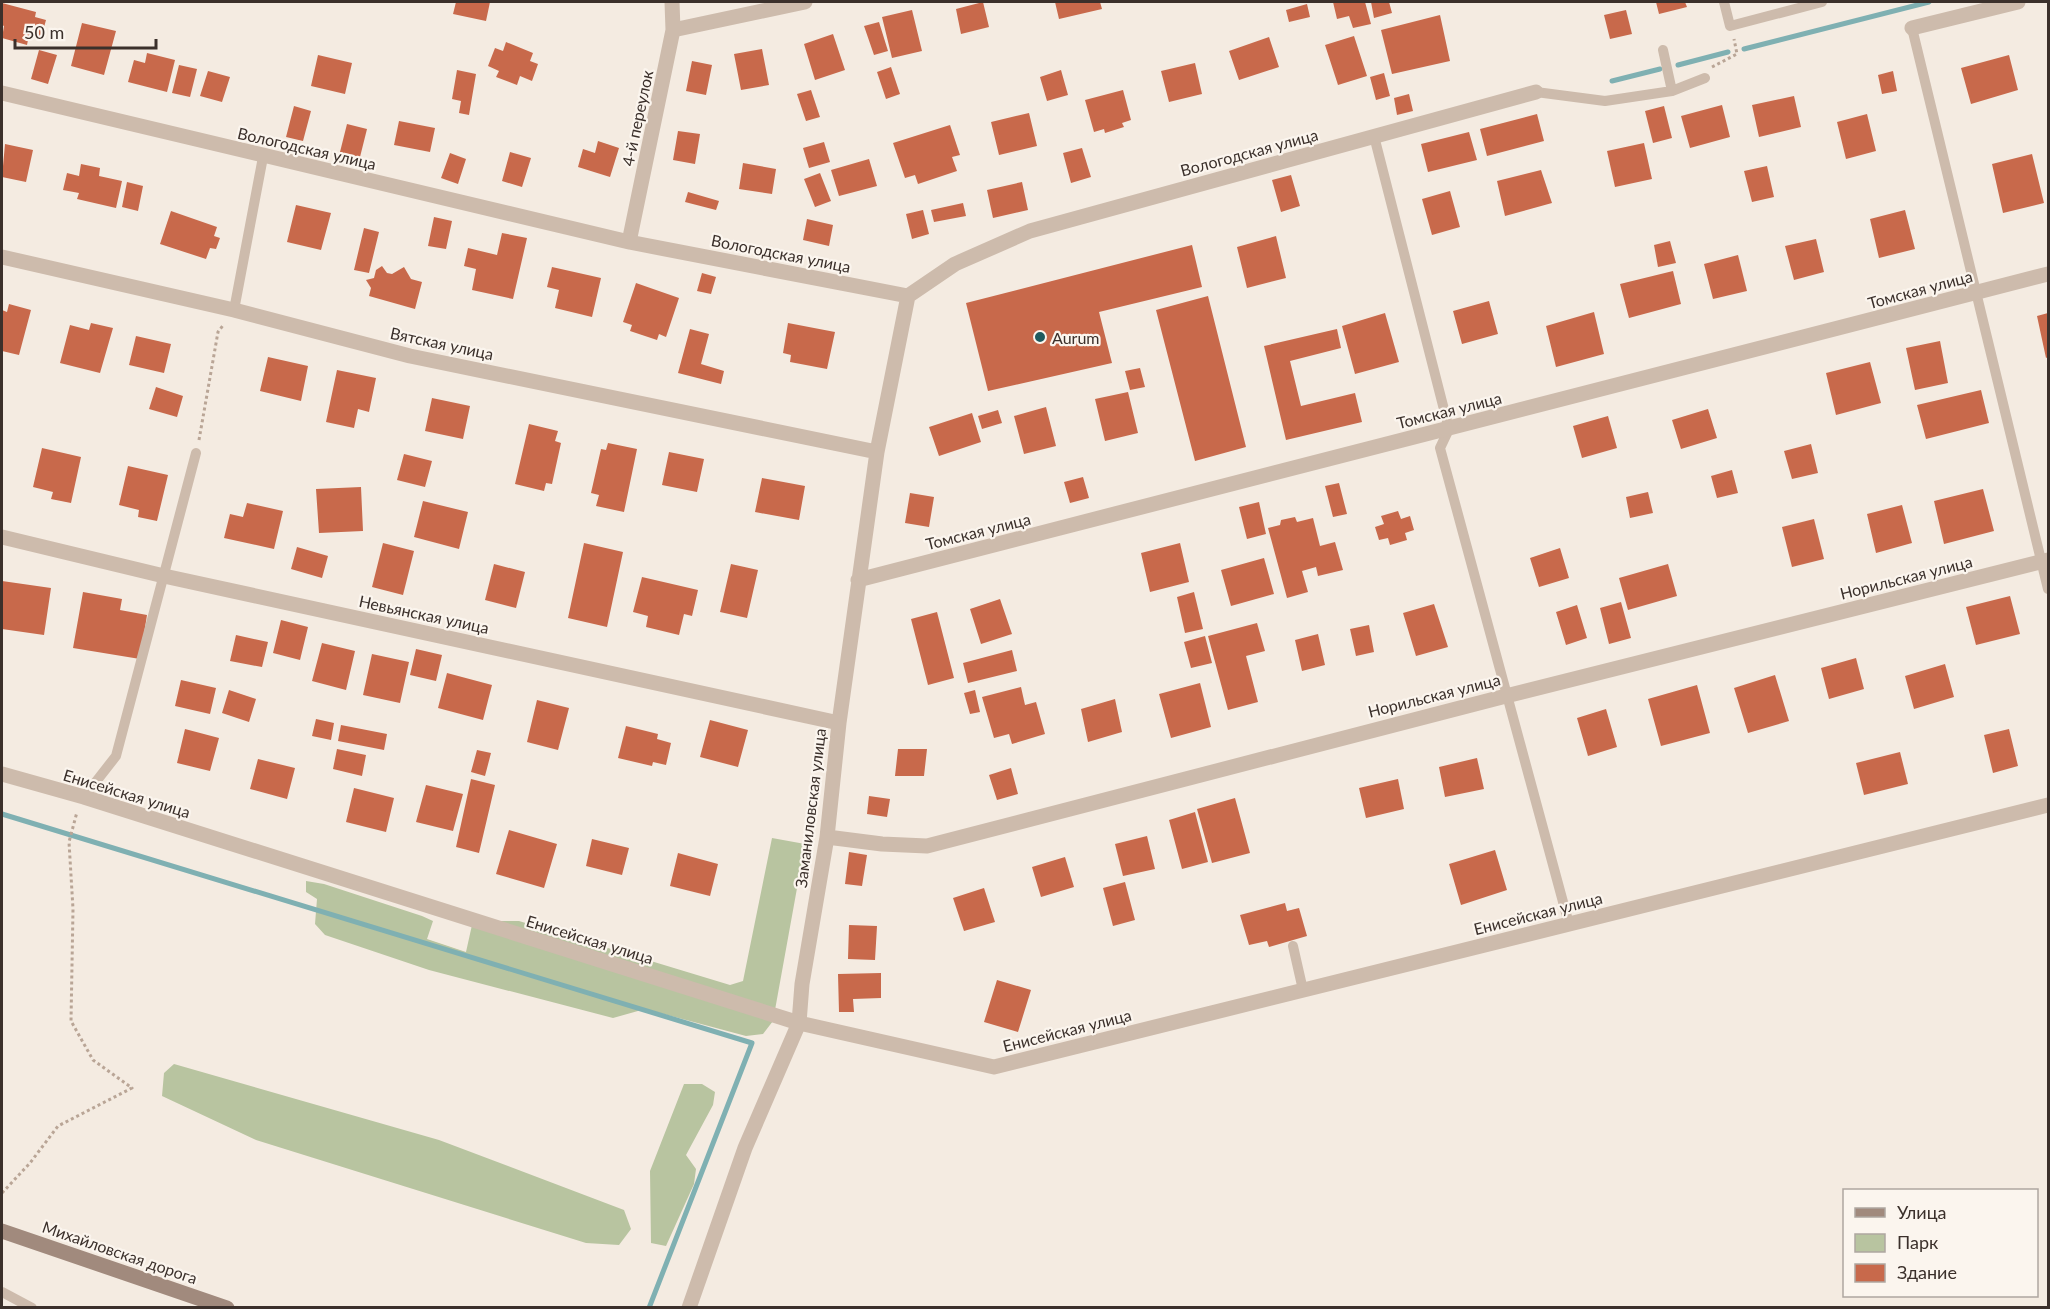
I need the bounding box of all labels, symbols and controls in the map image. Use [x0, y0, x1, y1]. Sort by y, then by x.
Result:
scale bar [15, 12, 156, 50]
text: 50 m [24, 21, 64, 43]
street label: 4-й переулок [618, 68, 657, 168]
street label: Вологодская улица [236, 123, 378, 173]
street label: Вологодская улица [1178, 124, 1320, 180]
street label: Вологодская улица [710, 230, 852, 276]
street label: Томская улица [1866, 266, 1974, 312]
street label: Вятская улица [389, 323, 495, 363]
place label: Aurum [1052, 328, 1099, 347]
marker: Aurum [1033, 330, 1047, 344]
street label: Томская улица [1395, 388, 1503, 432]
street label: Томская улица [924, 509, 1032, 553]
street label: Норильская улица [1838, 551, 1974, 603]
street label: Невьянская улица [357, 591, 491, 637]
street label: Норильская улица [1366, 669, 1502, 721]
street label: Заманиловская улица [791, 727, 829, 889]
street label: Енисейская улица [61, 765, 193, 821]
street label: Енисейская улица [1472, 888, 1604, 938]
street label: Енисейская улица [524, 911, 656, 967]
street label: Енисейская улица [1001, 1005, 1133, 1055]
legend [1843, 1189, 2038, 1297]
text: Улица [1897, 1201, 1947, 1223]
street label: Михайловская дорога [40, 1217, 200, 1287]
text: Парк [1897, 1231, 1939, 1253]
text: Здание [1897, 1261, 1957, 1283]

